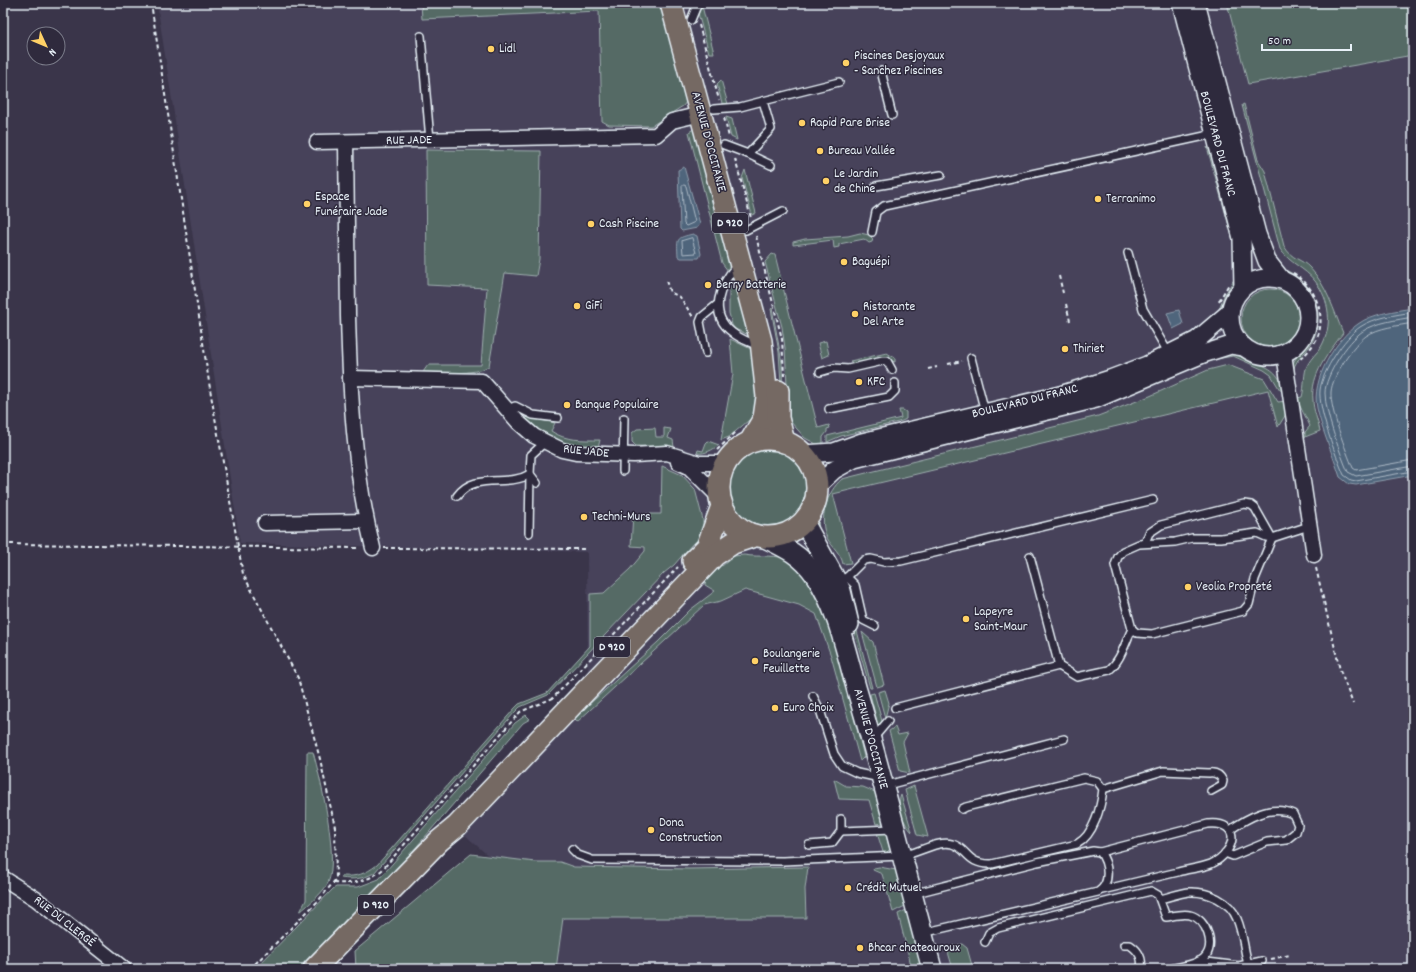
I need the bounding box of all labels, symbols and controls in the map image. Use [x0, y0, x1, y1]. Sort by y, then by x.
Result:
north arrow [26, 26, 66, 66]
scale bar [1262, 26, 1351, 52]
text: 50 m [1268, 33, 1291, 50]
place label: Lidl [499, 40, 516, 59]
text: N [44, 44, 59, 59]
marker: Lidl [486, 44, 496, 54]
place label: Piscines Desjoyaux - Sanchez Piscines [854, 47, 945, 81]
marker: Piscines Desjoyaux - Sanchez Piscines [841, 58, 851, 68]
street label: BOULEVARD DU FRANC [1194, 89, 1240, 199]
street label: AVENUE D'OCCITANIE [685, 90, 731, 194]
place label: Rapid Pare Brise [810, 114, 890, 133]
marker: Rapid Pare Brise [797, 118, 807, 128]
street label: RUE JADE [386, 131, 432, 151]
place label: Bureau Vallée [828, 142, 895, 161]
marker: Bureau Vallée [815, 146, 825, 156]
place label: Le Jardin de Chine [834, 165, 878, 199]
marker: Le Jardin de Chine [821, 176, 831, 186]
place label: Espace Funéraire Jade [315, 188, 388, 222]
place label: Terranimo [1106, 190, 1156, 209]
marker: Terranimo [1093, 194, 1103, 204]
marker: Espace Funéraire Jade [302, 199, 312, 209]
road number: D 920 [712, 213, 748, 233]
place label: Cash Piscine [599, 215, 659, 234]
marker: Cash Piscine [586, 219, 596, 229]
place label: Baguépi [852, 253, 890, 272]
marker: Baguépi [839, 257, 849, 267]
place label: Berry Batterie [716, 276, 787, 295]
marker: Berry Batterie [703, 280, 713, 290]
place label: GiFi [585, 297, 603, 316]
place label: Ristorante Del Arte [863, 298, 915, 332]
marker: GiFi [572, 301, 582, 311]
marker: Ristorante Del Arte [850, 309, 860, 319]
place label: Thiriet [1073, 340, 1104, 359]
marker: Thiriet [1060, 344, 1070, 354]
place label: KFC [867, 373, 886, 392]
marker: KFC [854, 377, 864, 387]
street label: BOULEVARD DU FRANC [970, 380, 1080, 424]
place label: Banque Populaire [575, 396, 659, 415]
marker: Banque Populaire [562, 400, 572, 410]
street label: RUE JADE [562, 440, 610, 464]
place label: Techni-Murs [592, 508, 650, 527]
marker: Techni-Murs [579, 512, 589, 522]
place label: Veolia Propreté [1196, 578, 1272, 597]
marker: Veolia Propreté [1183, 582, 1193, 592]
place label: Lapeyre Saint-Maur [974, 603, 1028, 637]
marker: Lapeyre Saint-Maur [961, 614, 971, 624]
road number: D 920 [594, 637, 630, 657]
place label: Boulangerie Feuillette [763, 645, 820, 679]
marker: Boulangerie Feuillette [750, 656, 760, 666]
street label: AVENUE D'OCCITANIE [847, 687, 893, 791]
place label: Euro Choix [783, 699, 834, 718]
marker: Euro Choix [770, 703, 780, 713]
place label: Dona Construction [659, 814, 722, 848]
marker: Dona Construction [646, 825, 656, 835]
place label: Crédit Mutuel [856, 879, 922, 898]
marker: Crédit Mutuel [843, 883, 853, 893]
street label: RUE DU CLERGÉ [29, 892, 99, 952]
road number: D 920 [358, 895, 394, 915]
place label: Bhcar chateauroux [868, 939, 960, 958]
marker: Bhcar chateauroux [855, 943, 865, 953]

